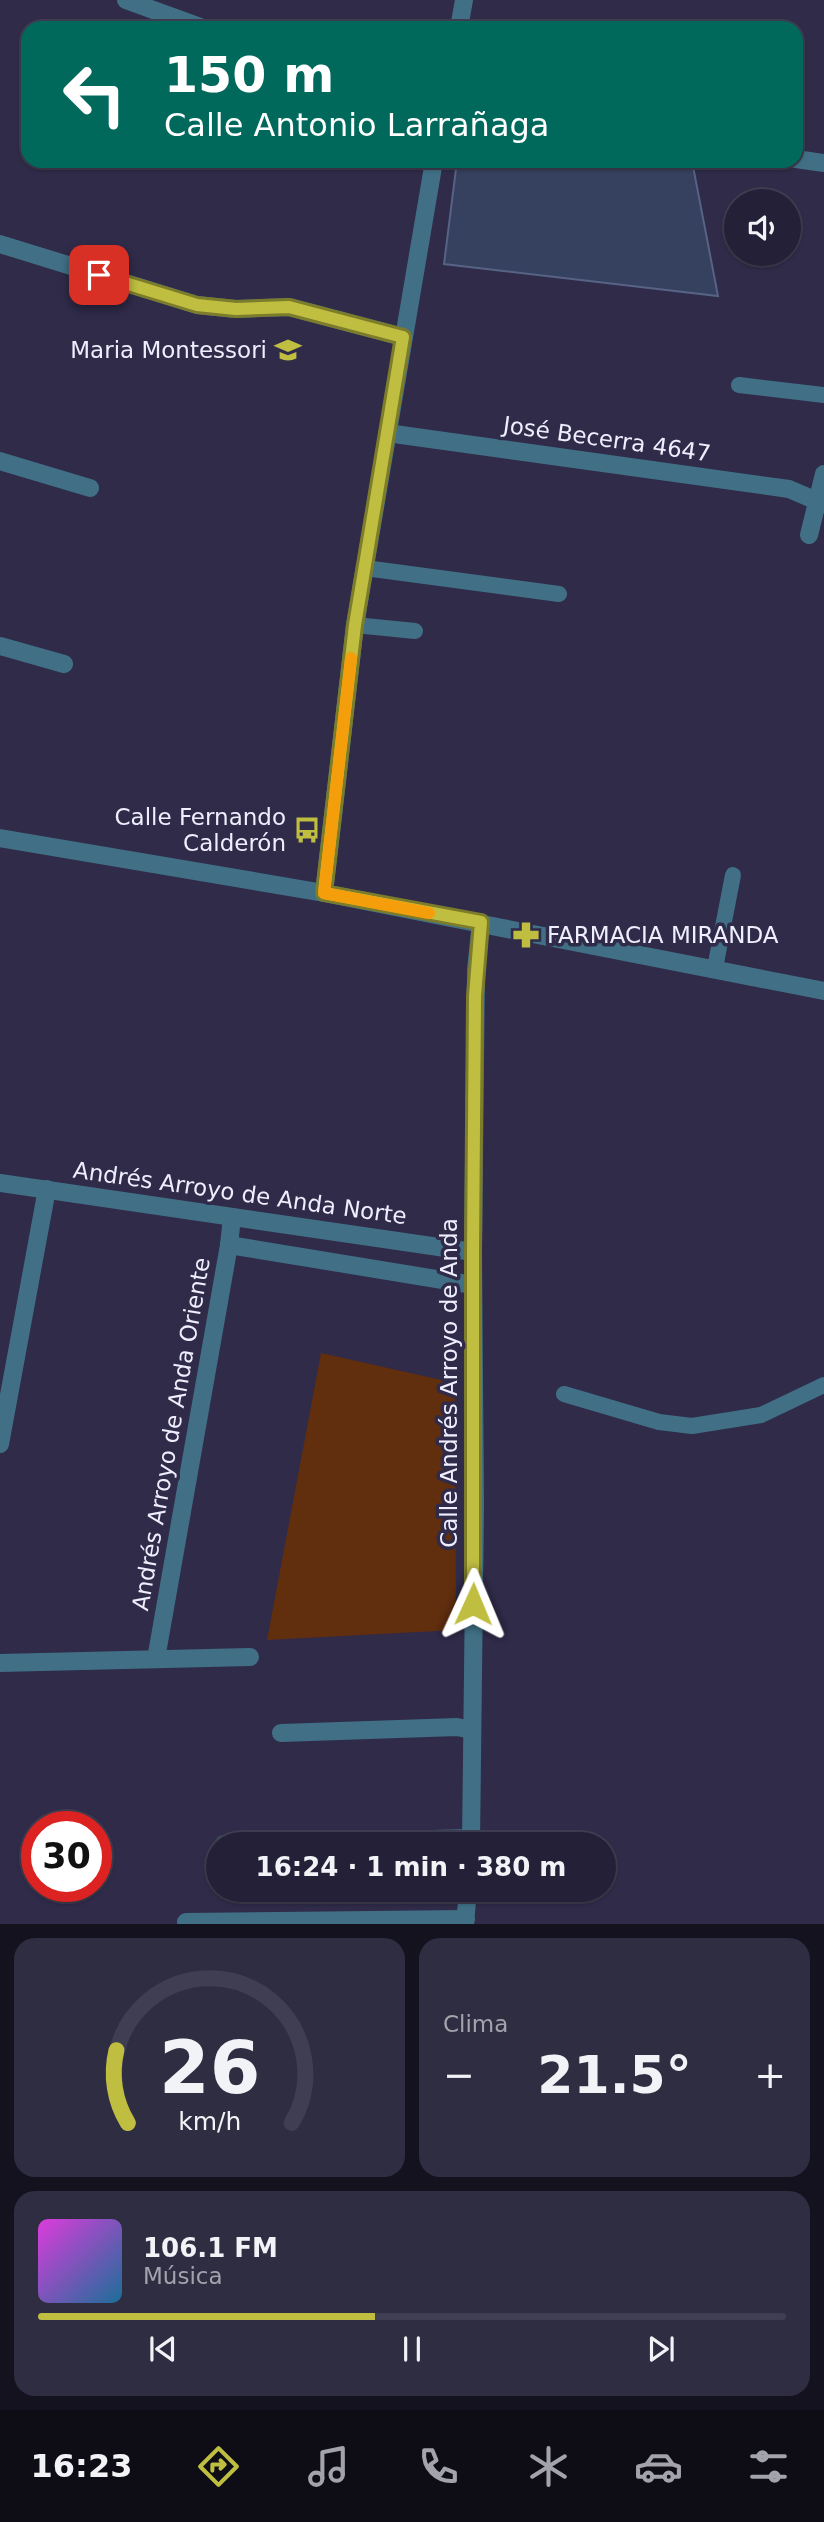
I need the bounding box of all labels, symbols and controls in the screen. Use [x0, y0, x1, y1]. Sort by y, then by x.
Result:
text: 150 m [164, 47, 334, 104]
icon: left [49, 49, 140, 140]
text: Calle Antonio Larrañaga [164, 106, 549, 144]
map controls [724, 189, 801, 266]
button: sound [724, 189, 801, 266]
pin [69, 245, 129, 305]
icon: arrive [80, 256, 118, 294]
school or university icon: Maria Montessori [273, 335, 303, 365]
place label: Maria Montessori [70, 337, 267, 363]
street label: José Becerra 4647 [499, 411, 713, 466]
place label: Calle Fernando Calderón [115, 804, 286, 856]
bus stop icon: Calle Fernando Calderón [292, 815, 322, 845]
pharmacy icon: FARMACIA MIRANDA [511, 920, 541, 950]
place label: FARMACIA MIRANDA [547, 922, 779, 948]
street label: Andrés Arroyo de Anda Norte [72, 1157, 408, 1229]
street label: Calle Andrés Arroyo de Anda [436, 1218, 462, 1548]
street label: Andrés Arroyo de Anda Oriente [127, 1255, 215, 1613]
position arrow [436, 1567, 510, 1641]
speed limit sign: 30 [21, 1811, 112, 1902]
text: 16:24 · 1 min · 380 m [256, 1852, 566, 1882]
text: Clima [443, 2011, 508, 2037]
text: 26 [159, 2026, 260, 2111]
text: 21.5° [537, 2045, 692, 2105]
text: − [443, 2053, 475, 2097]
text: + [754, 2053, 786, 2097]
text: km/h [178, 2107, 241, 2136]
text: 106.1 FM [143, 2233, 278, 2263]
text: Música [143, 2263, 223, 2289]
icon: previous [144, 2330, 182, 2368]
icon: pause [393, 2330, 431, 2368]
icon: next [642, 2330, 680, 2368]
icon: directions [194, 2442, 243, 2491]
icon: music [304, 2442, 353, 2491]
icon: phone [414, 2442, 463, 2491]
icon: climate [524, 2442, 573, 2491]
icon: car [634, 2442, 683, 2491]
icon: filters [744, 2442, 793, 2491]
text: 16:23 [31, 2447, 132, 2485]

